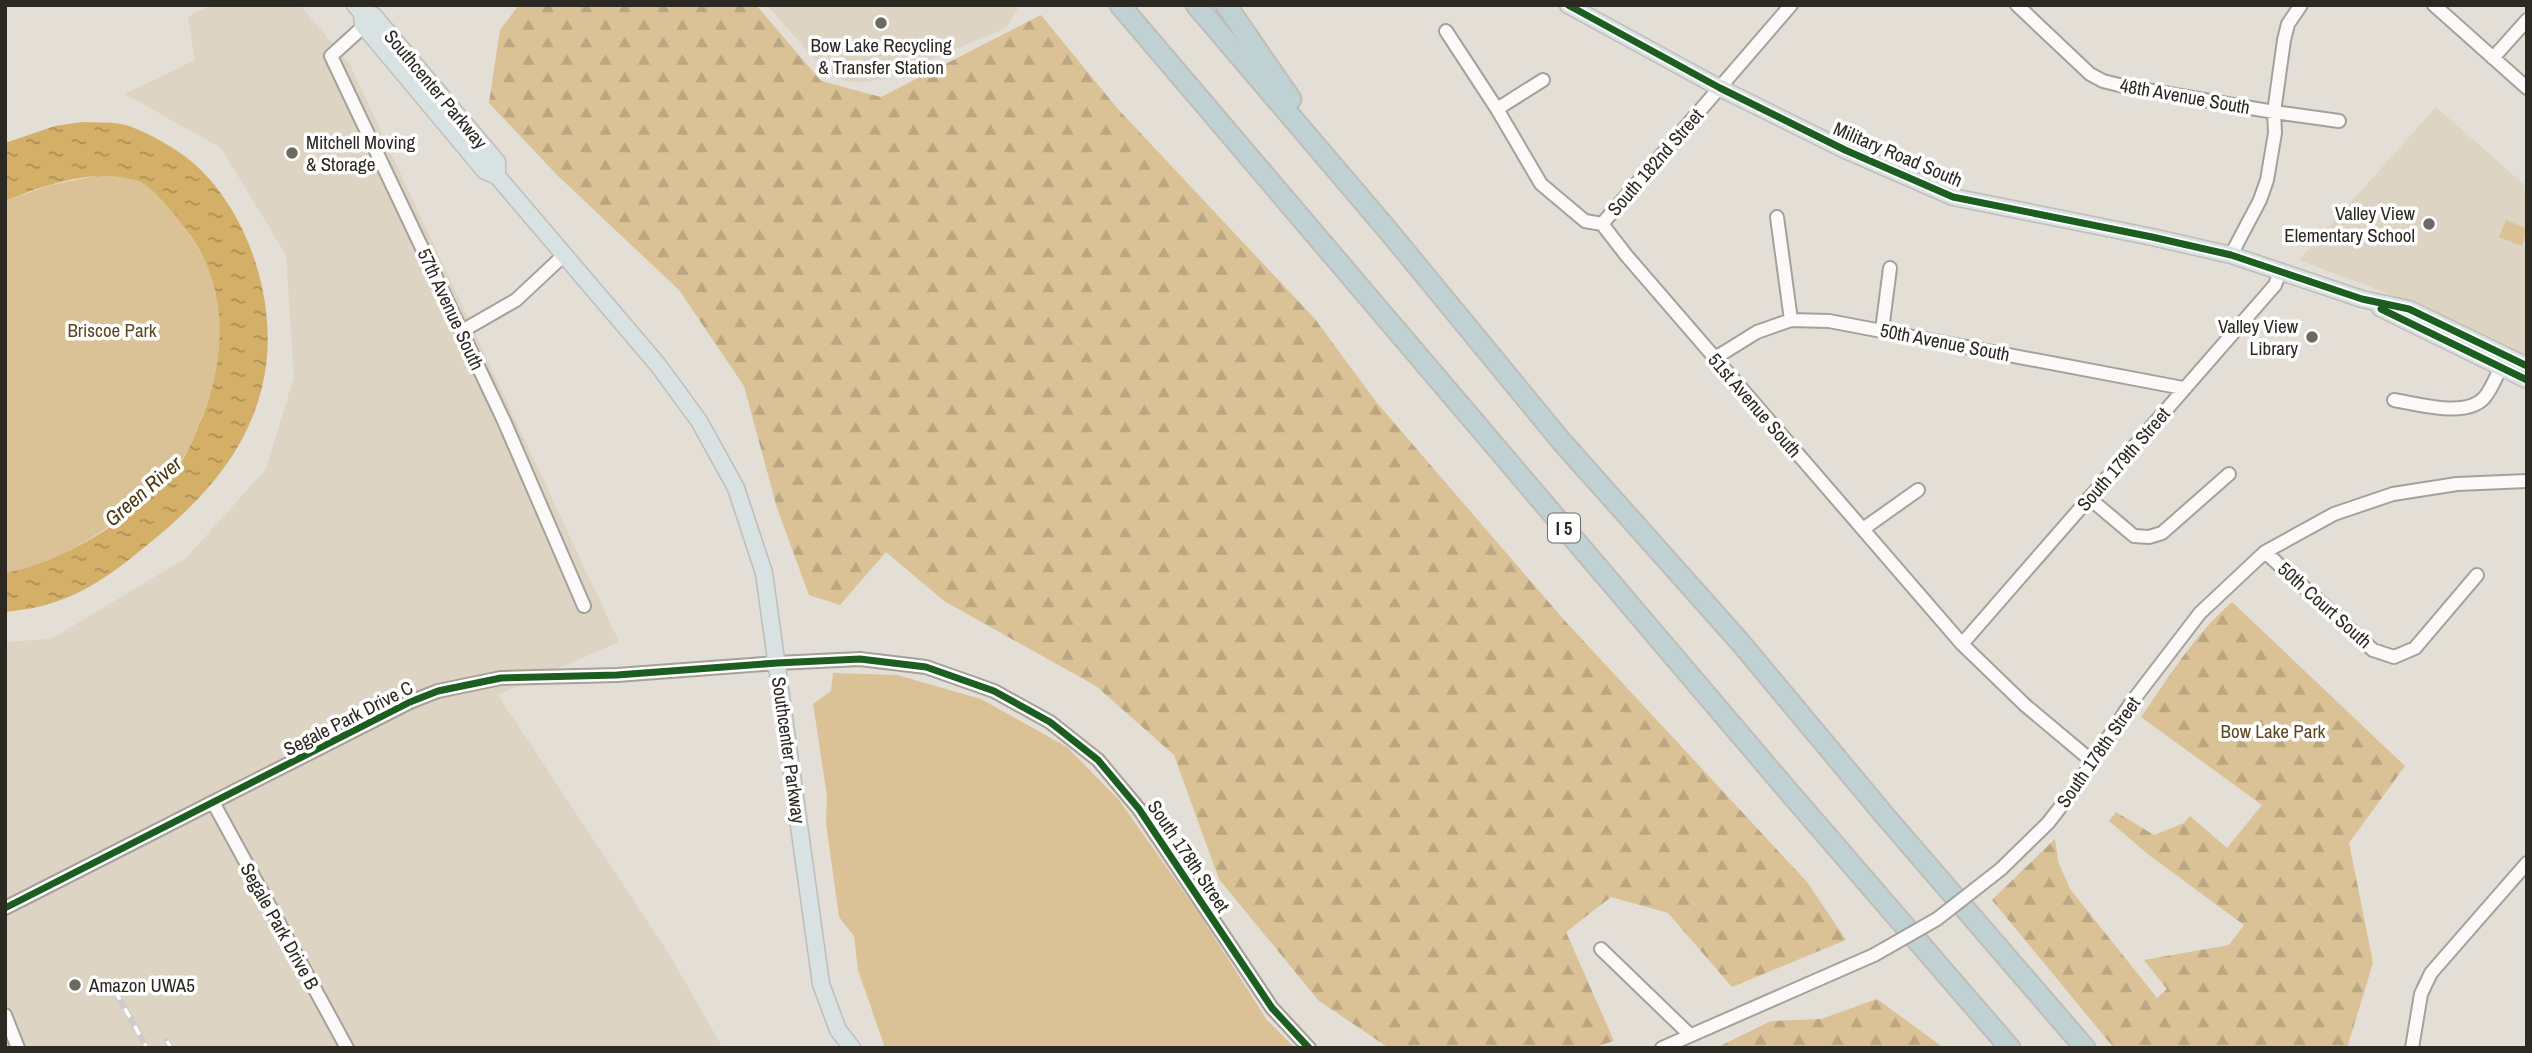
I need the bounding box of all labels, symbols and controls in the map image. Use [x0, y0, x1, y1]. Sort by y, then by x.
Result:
marker: Bow Lake Recycling & Transfer Station [873, 15, 889, 31]
street label: Southcenter Parkway [378, 24, 494, 154]
place label: Bow Lake Recycling & Transfer Station [810, 32, 952, 80]
street label: 48th Avenue South [2118, 72, 2252, 120]
street label: South 182nd Street [1601, 102, 1709, 221]
street label: Military Road South [1830, 115, 1966, 193]
place label: Mitchell Moving & Storage [306, 129, 415, 177]
marker: Mitchell Moving & Storage [284, 145, 300, 161]
place label: Valley View Elementary School [2284, 200, 2416, 248]
marker: Valley View Elementary School [2421, 216, 2437, 232]
street label: 57th Avenue South [411, 244, 491, 374]
place label: Valley View Library [2218, 313, 2299, 361]
park label: Briscoe Park [67, 317, 157, 343]
street label: 50th Avenue South [1878, 317, 2012, 367]
marker: Valley View Library [2304, 329, 2320, 345]
street label: 51st Avenue South [1702, 347, 1808, 463]
street label: South 179th Street [2071, 401, 2176, 517]
water label: Green River [98, 448, 189, 533]
road number: I 5 [1548, 514, 1580, 542]
street label: 50th Court South [2273, 556, 2377, 654]
street label: Segale Park Drive C [279, 674, 417, 762]
street label: Southcenter Parkway [766, 675, 812, 825]
street label: South 178th Street [2050, 691, 2146, 813]
park label: Bow Lake Park [2221, 718, 2326, 744]
street label: South 178th Street [1142, 795, 1236, 918]
street label: Segale Park Drive B [234, 858, 326, 994]
place label: Amazon UWA5 [88, 972, 195, 998]
marker: Amazon UWA5 [67, 977, 83, 993]

